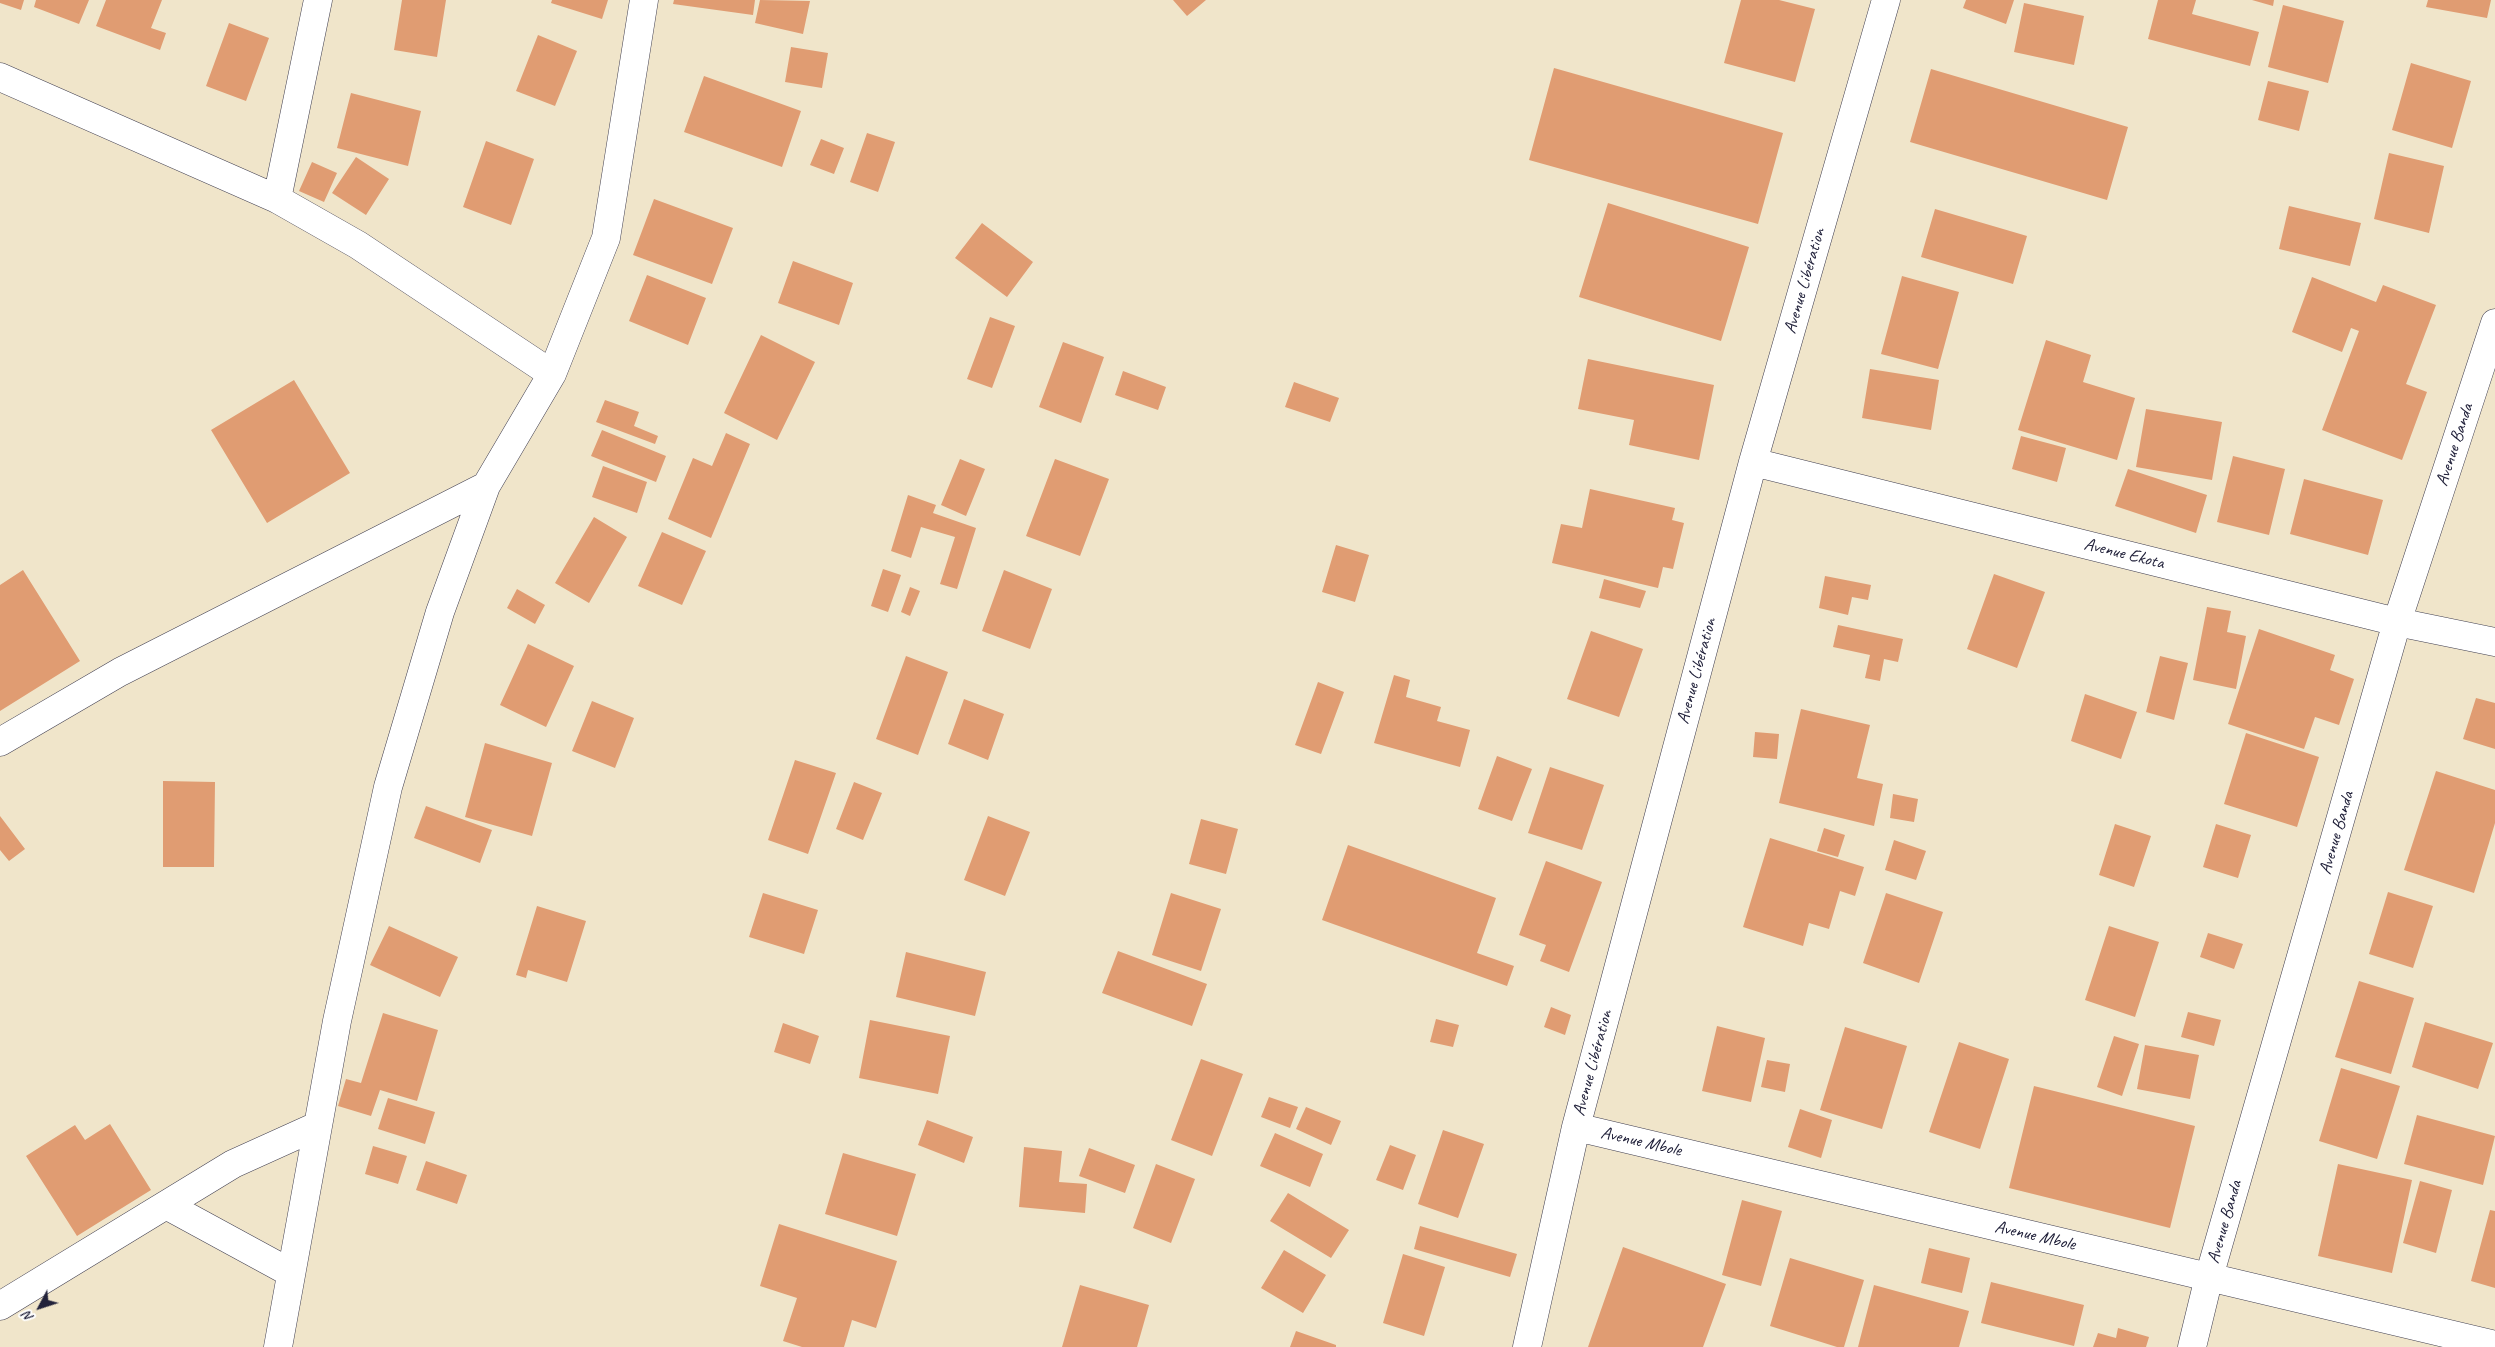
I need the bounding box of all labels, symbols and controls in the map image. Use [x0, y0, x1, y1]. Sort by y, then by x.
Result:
street label: Avenue Libération [1780, 226, 1830, 336]
street label: Avenue Banda [2432, 401, 2478, 489]
street label: Avenue Ekota [2082, 534, 2166, 574]
street label: Avenue Libération [1673, 616, 1721, 726]
street label: Avenue Banda [2315, 789, 2359, 877]
street label: Avenue Libération [1569, 1008, 1617, 1118]
street label: Avenue Mbole [1599, 1122, 1683, 1162]
street label: Avenue Banda [2203, 1178, 2247, 1266]
street label: Avenue Mbole [1993, 1216, 2077, 1256]
north arrow [15, 1282, 65, 1332]
text: N [19, 1308, 37, 1326]

